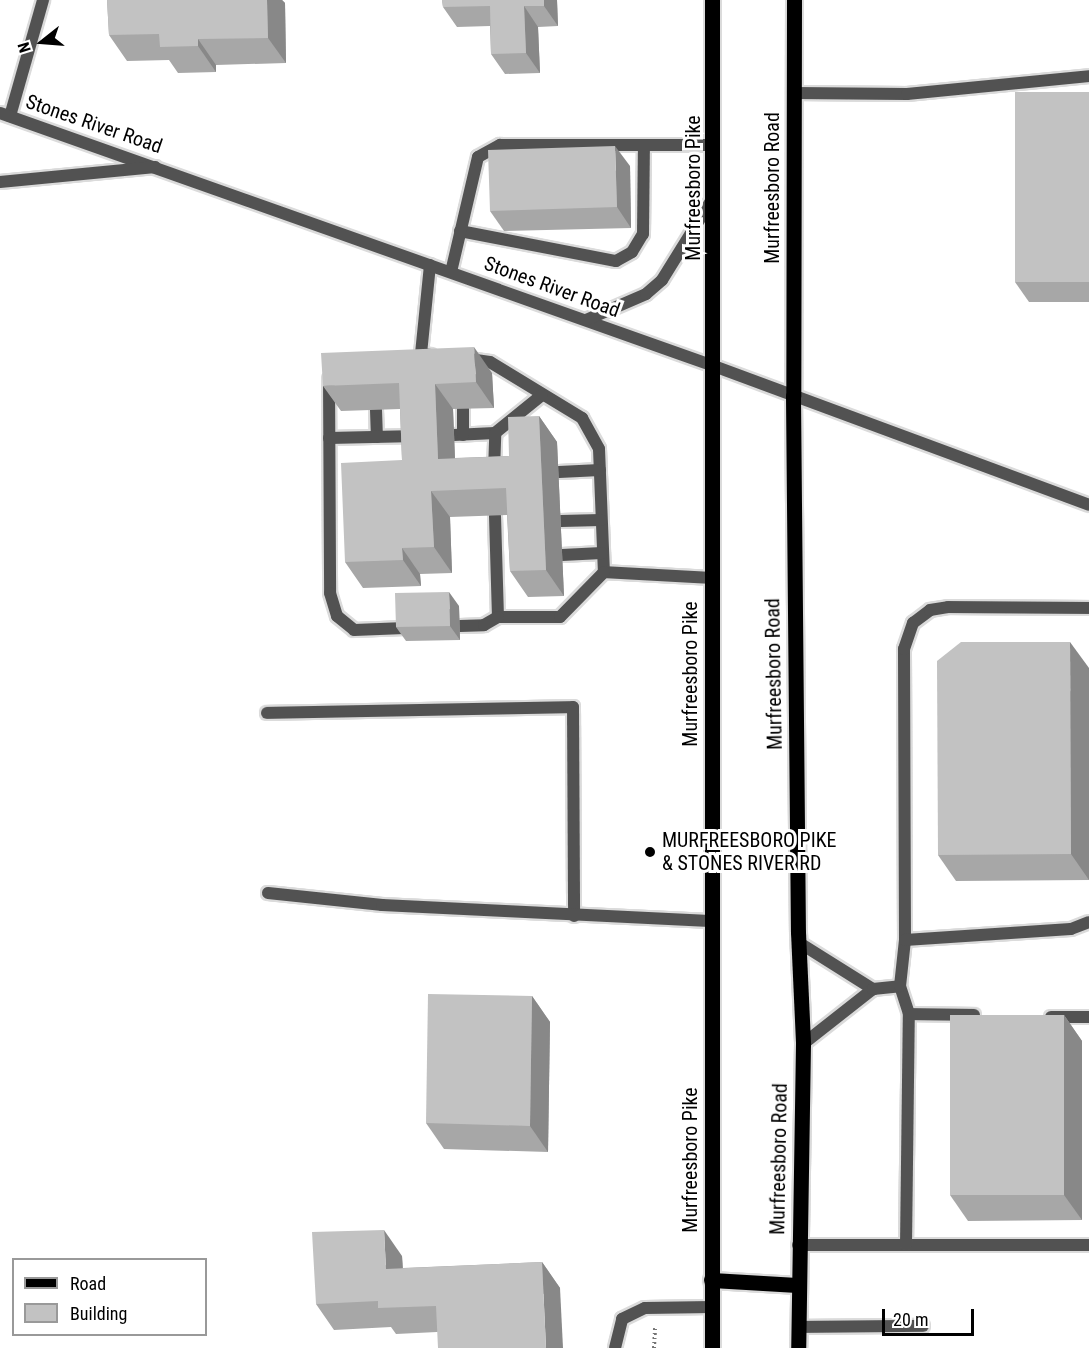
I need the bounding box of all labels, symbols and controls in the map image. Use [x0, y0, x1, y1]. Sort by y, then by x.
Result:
north arrow [12, 12, 72, 72]
text: N [14, 40, 35, 55]
street label: Stones River Road [23, 89, 165, 159]
street label: Murfreesboro Road [760, 112, 784, 264]
street label: Murfreesboro Pike [681, 115, 705, 261]
street label: Stones River Road [481, 251, 623, 323]
street label: Murfreesboro Road [761, 598, 787, 750]
street label: Murfreesboro Pike [678, 601, 702, 747]
place label: MURFREESBORO PIKE & STONES RIVER RD [662, 828, 837, 875]
marker: MURFREESBORO PIKE & STONES RIVER RD [643, 845, 657, 859]
street label: Murfreesboro Road [766, 1083, 792, 1235]
street label: Murfreesboro Pike [678, 1087, 702, 1233]
legend [12, 1258, 207, 1336]
text: Road [70, 1273, 106, 1294]
scale bar [885, 1297, 976, 1335]
text: Building [70, 1303, 127, 1324]
text: 20 m [893, 1309, 928, 1330]

